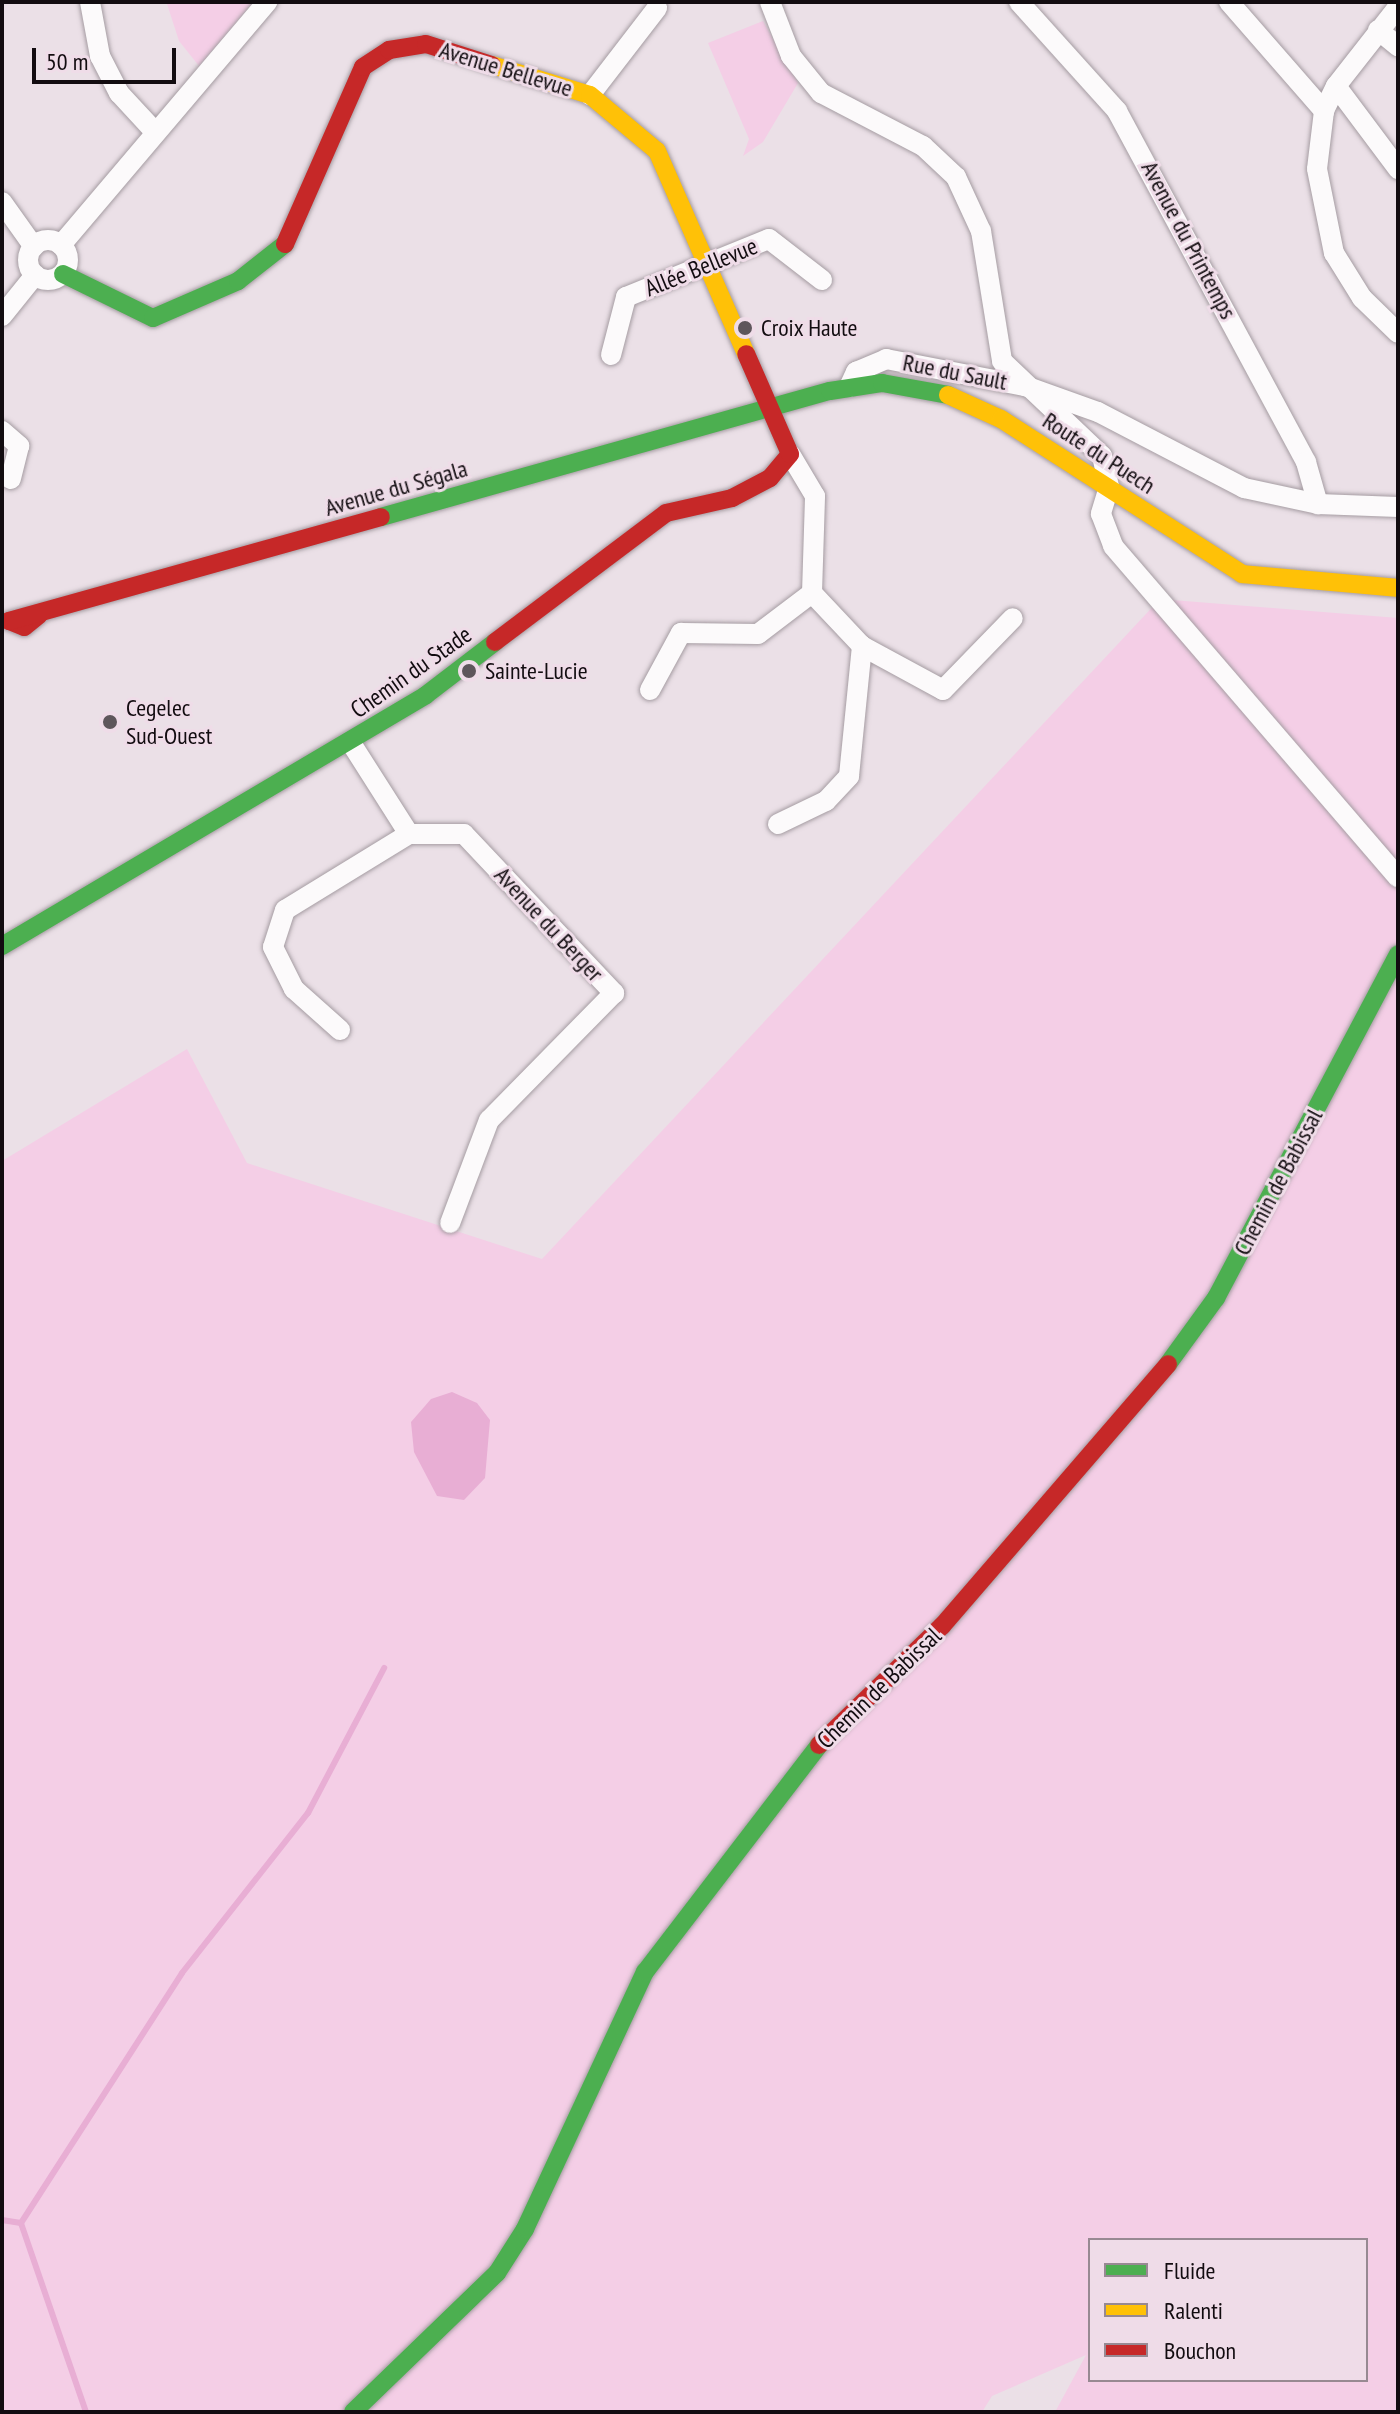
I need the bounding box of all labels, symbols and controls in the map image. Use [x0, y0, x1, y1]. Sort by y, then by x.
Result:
scale bar [36, 32, 180, 82]
street label: Avenue Bellevue [436, 35, 576, 103]
text: 50 m [46, 46, 88, 77]
street label: Avenue du Printemps [1135, 156, 1243, 324]
street label: Allée Bellevue [641, 231, 761, 303]
place label: Croix Haute [761, 314, 858, 342]
marker: Croix Haute [736, 319, 754, 337]
street label: Rue du Sault [901, 348, 1009, 396]
street label: Route du Puech [1037, 406, 1161, 500]
street label: Avenue du Ségala [321, 454, 471, 522]
street label: Chemin du Stade [345, 620, 477, 724]
place label: Sainte-Lucie [485, 657, 588, 685]
marker: Sainte-Lucie [460, 662, 478, 680]
place label: Cegelec Sud-Ouest [126, 694, 212, 750]
marker: Cegelec Sud-Ouest [101, 713, 119, 731]
street label: Avenue du Berger [489, 861, 609, 987]
street label: Chemin de Babissal [1227, 1104, 1329, 1260]
street label: Chemin de Babissal [811, 1622, 947, 1754]
legend [1088, 2238, 1368, 2382]
text: Fluide [1164, 2255, 1215, 2286]
text: Ralenti [1164, 2295, 1223, 2326]
text: Bouchon [1164, 2335, 1236, 2366]

